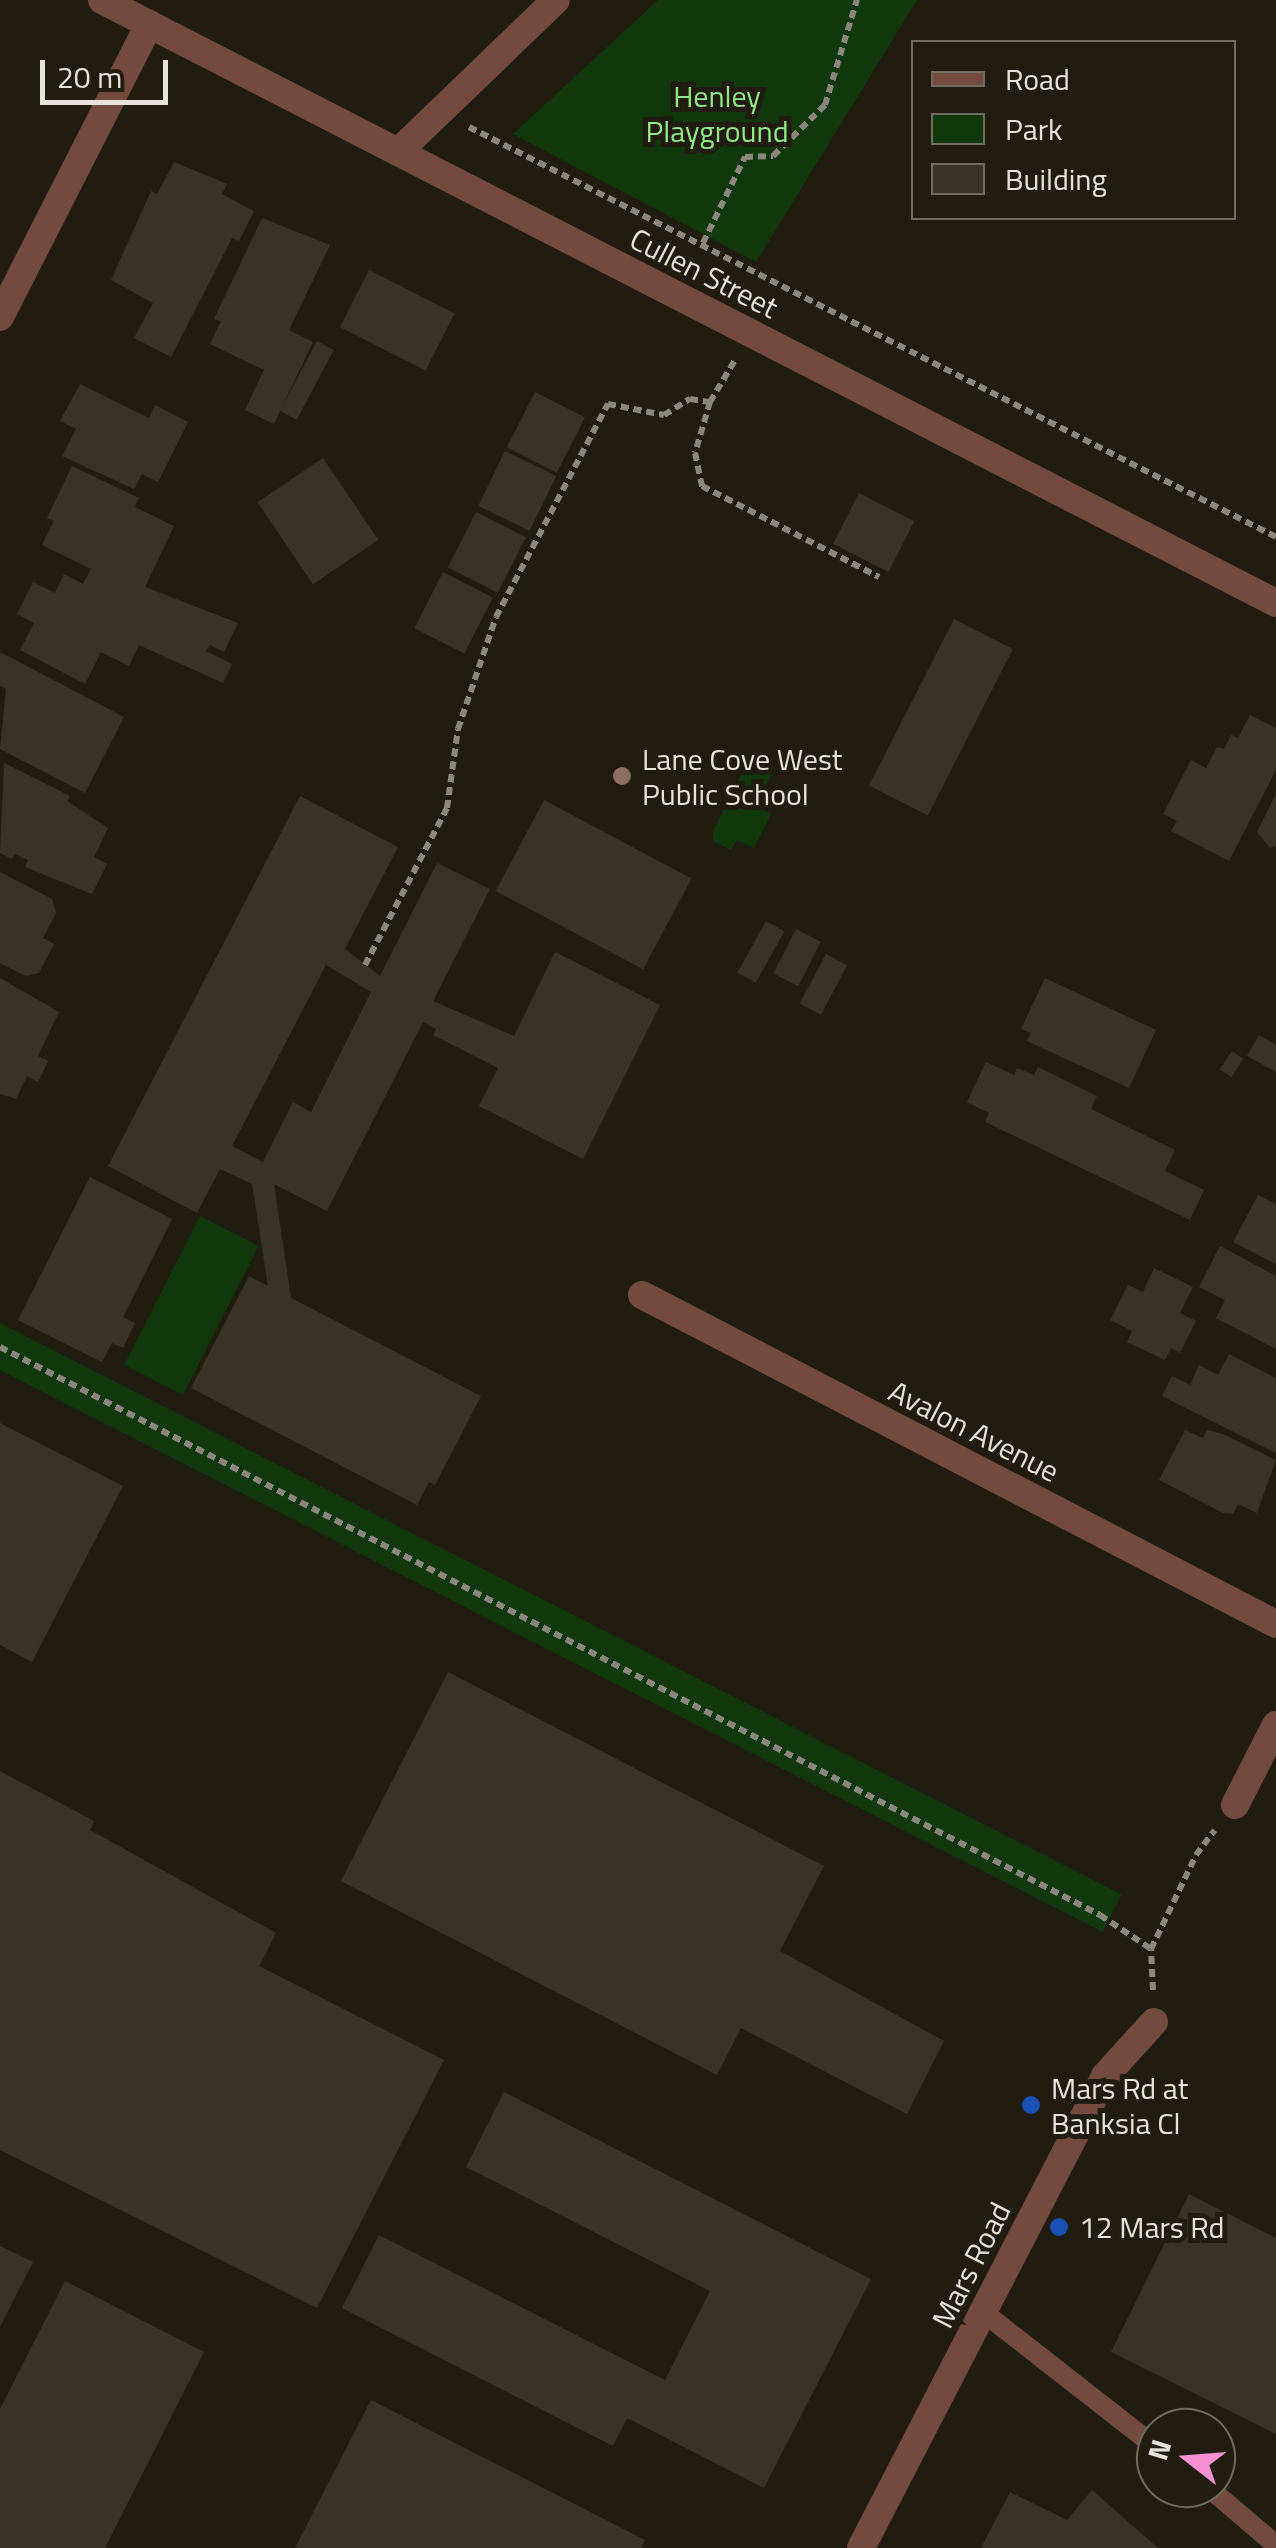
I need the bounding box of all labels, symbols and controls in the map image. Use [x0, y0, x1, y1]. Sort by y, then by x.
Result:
scale bar [45, 40, 172, 102]
legend [911, 40, 1236, 220]
text: 20 m [57, 54, 122, 100]
text: Road [1005, 56, 1070, 102]
park label: Henley Playground [645, 78, 789, 148]
text: Park [1005, 106, 1062, 152]
text: Building [1005, 156, 1107, 202]
street label: Cullen Street [624, 220, 784, 326]
place label: Lane Cove West Public School [642, 741, 842, 812]
marker: Lane Cove West Public School [611, 765, 633, 787]
street label: Avalon Avenue [883, 1373, 1065, 1489]
place label: Mars Rd at Banksia Cl [1051, 2070, 1188, 2140]
marker: Mars Rd at Banksia Cl [1020, 2094, 1042, 2116]
street label: Mars Road [924, 2196, 1018, 2334]
place label: 12 Mars Rd [1079, 2209, 1224, 2245]
marker: 12 Mars Rd [1048, 2216, 1070, 2238]
north arrow [1136, 2408, 1236, 2508]
text: N [1135, 2434, 1182, 2465]

